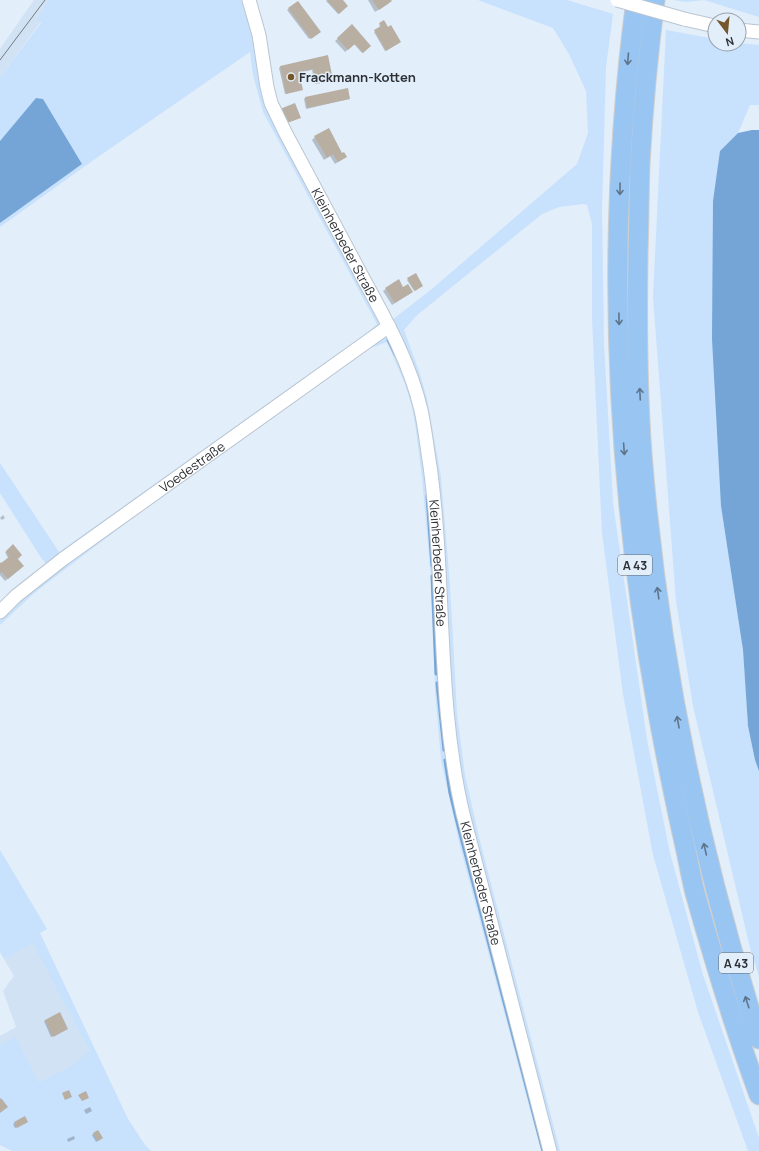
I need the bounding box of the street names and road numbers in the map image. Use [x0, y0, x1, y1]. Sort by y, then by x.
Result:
street label: Kleinherbeder Straße [307, 185, 384, 306]
street label: Voedestraße [156, 437, 229, 496]
street label: Kleinherbeder Straße [425, 499, 451, 627]
road number: A 43 [618, 555, 652, 575]
street label: Kleinherbeder Straße [456, 819, 506, 947]
road number: A 43 [719, 953, 753, 973]

